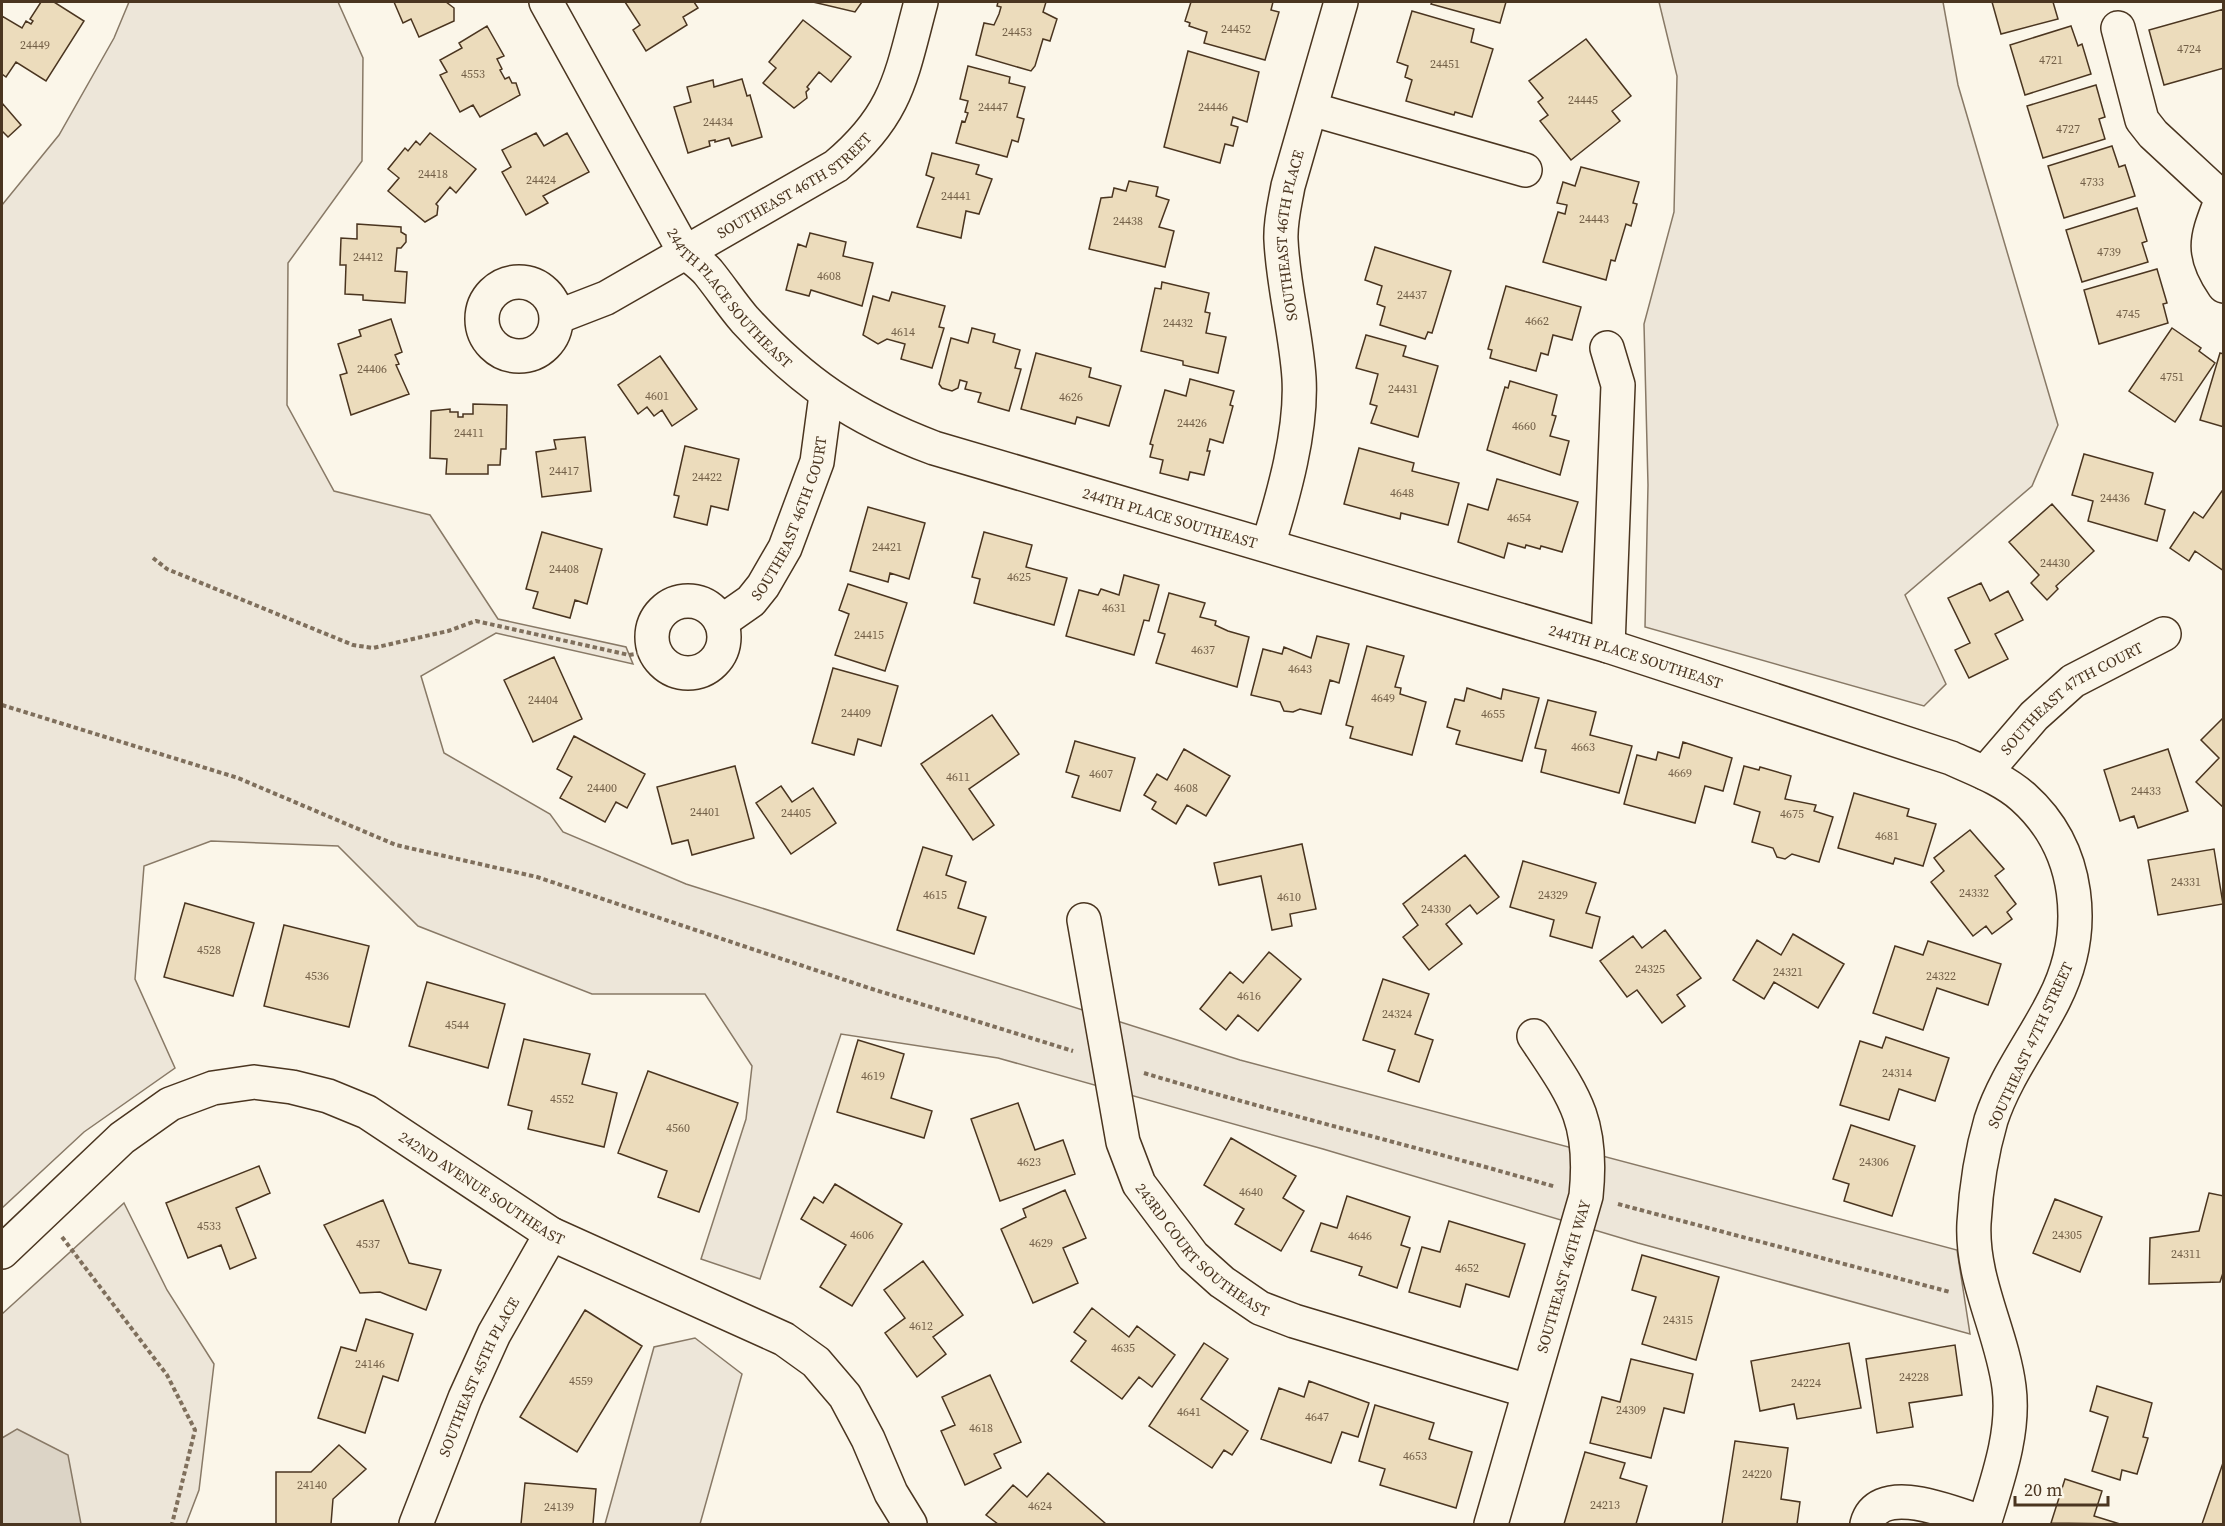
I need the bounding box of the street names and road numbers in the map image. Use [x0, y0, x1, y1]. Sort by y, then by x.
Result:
street label: SOUTHEAST 46TH STREET [712, 128, 876, 243]
street label: SOUTHEAST 46TH PLACE [1270, 147, 1308, 323]
street label: 244TH PLACE SOUTHEAST [663, 224, 797, 372]
street label: SOUTHEAST 46TH COURT [745, 435, 831, 604]
street label: 244TH PLACE SOUTHEAST [1080, 482, 1260, 553]
street label: 244TH PLACE SOUTHEAST [1547, 619, 1726, 693]
street label: SOUTHEAST 47TH COURT [1995, 636, 2146, 759]
street label: SOUTHEAST 47TH STREET [1982, 958, 2078, 1132]
street label: 242ND AVENUE SOUTHEAST [395, 1126, 568, 1249]
street label: 243RD COURT SOUTHEAST [1131, 1178, 1273, 1321]
street label: SOUTHEAST 46TH WAY [1531, 1197, 1595, 1355]
street label: SOUTHEAST 45TH PLACE [433, 1293, 524, 1460]

